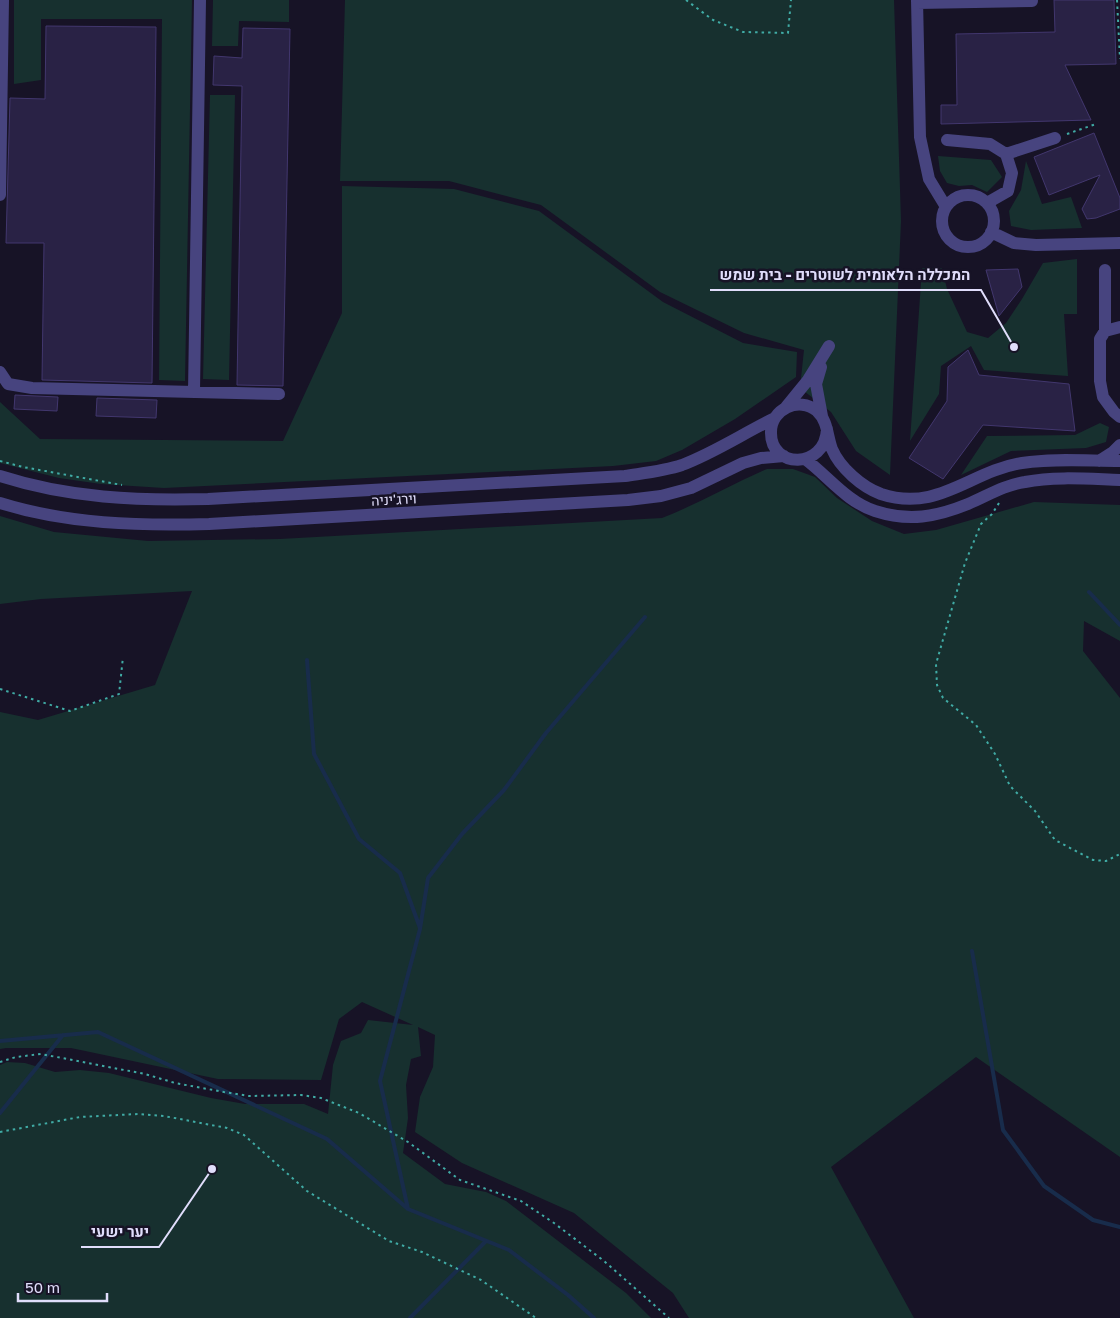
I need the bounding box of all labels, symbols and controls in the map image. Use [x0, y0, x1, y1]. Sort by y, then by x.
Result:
callout: המכללה הלאומית לשוטרים - בית שמש [710, 260, 981, 290]
text: המכללה הלאומית לשוטרים - בית שמש [720, 265, 970, 283]
street label: וירג'יניה [371, 489, 417, 509]
callout: יער ישעי [81, 1217, 159, 1247]
text: יער ישעי [91, 1222, 149, 1240]
scale bar [18, 1270, 106, 1302]
text: 50 m [25, 1278, 60, 1296]

